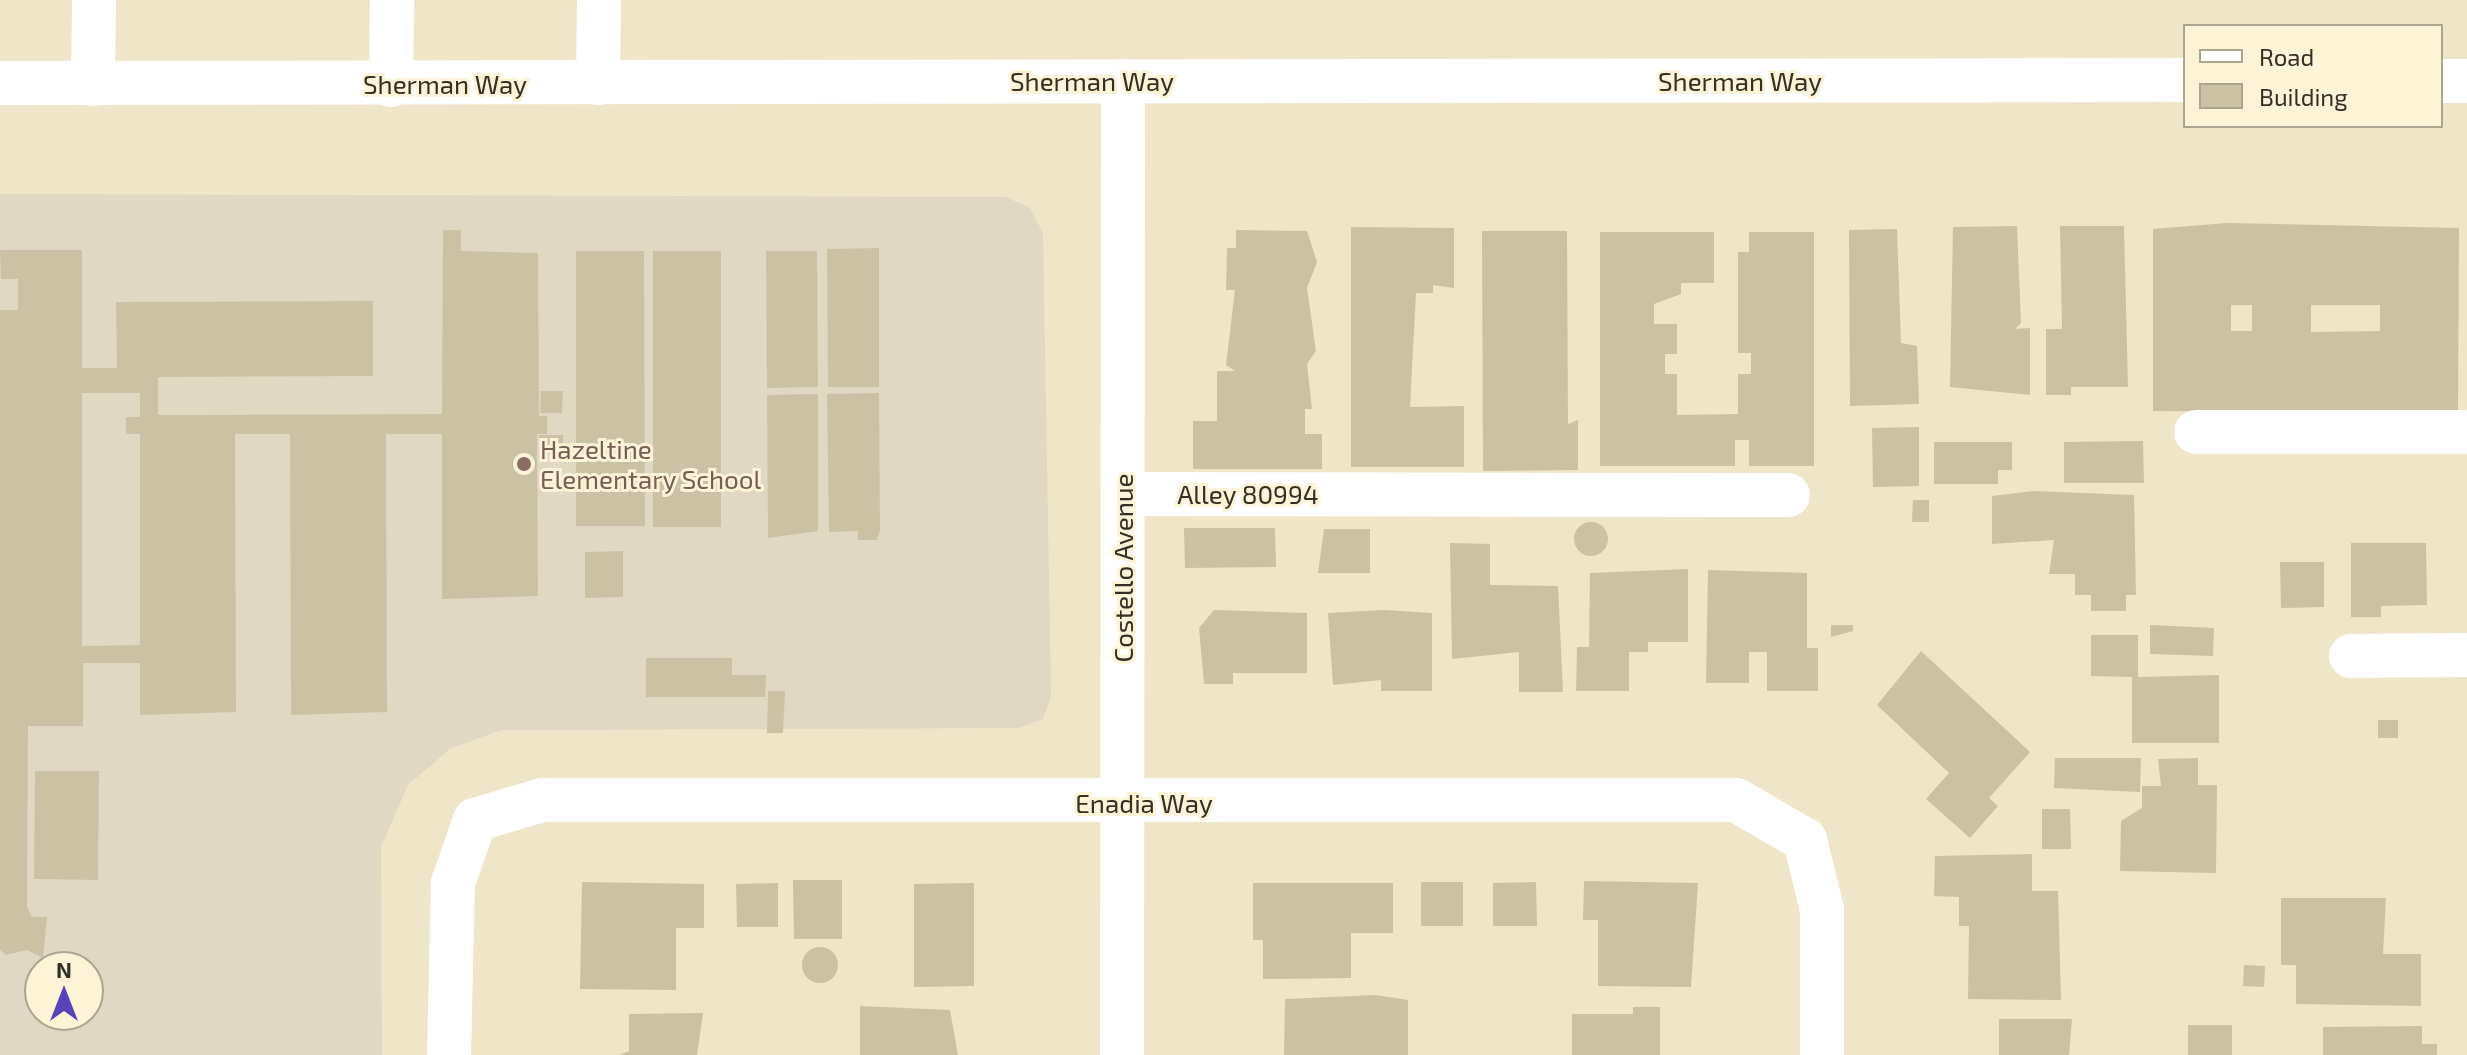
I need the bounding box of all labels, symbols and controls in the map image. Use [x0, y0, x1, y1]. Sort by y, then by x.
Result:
legend [2183, 24, 2443, 128]
text: Road [2259, 42, 2314, 71]
street label: Sherman Way [1010, 65, 1174, 97]
street label: Sherman Way [1658, 65, 1822, 97]
street label: Sherman Way [363, 68, 527, 100]
text: Building [2259, 82, 2348, 111]
place label: Hazeltine Elementary School [540, 433, 762, 494]
marker: Hazeltine Elementary School [515, 455, 533, 473]
street label: Costello Avenue [1107, 473, 1139, 663]
street label: Alley 80994 [1177, 478, 1319, 510]
street label: Enadia Way [1075, 787, 1213, 819]
north arrow [24, 951, 104, 1031]
text: N [56, 956, 72, 982]

